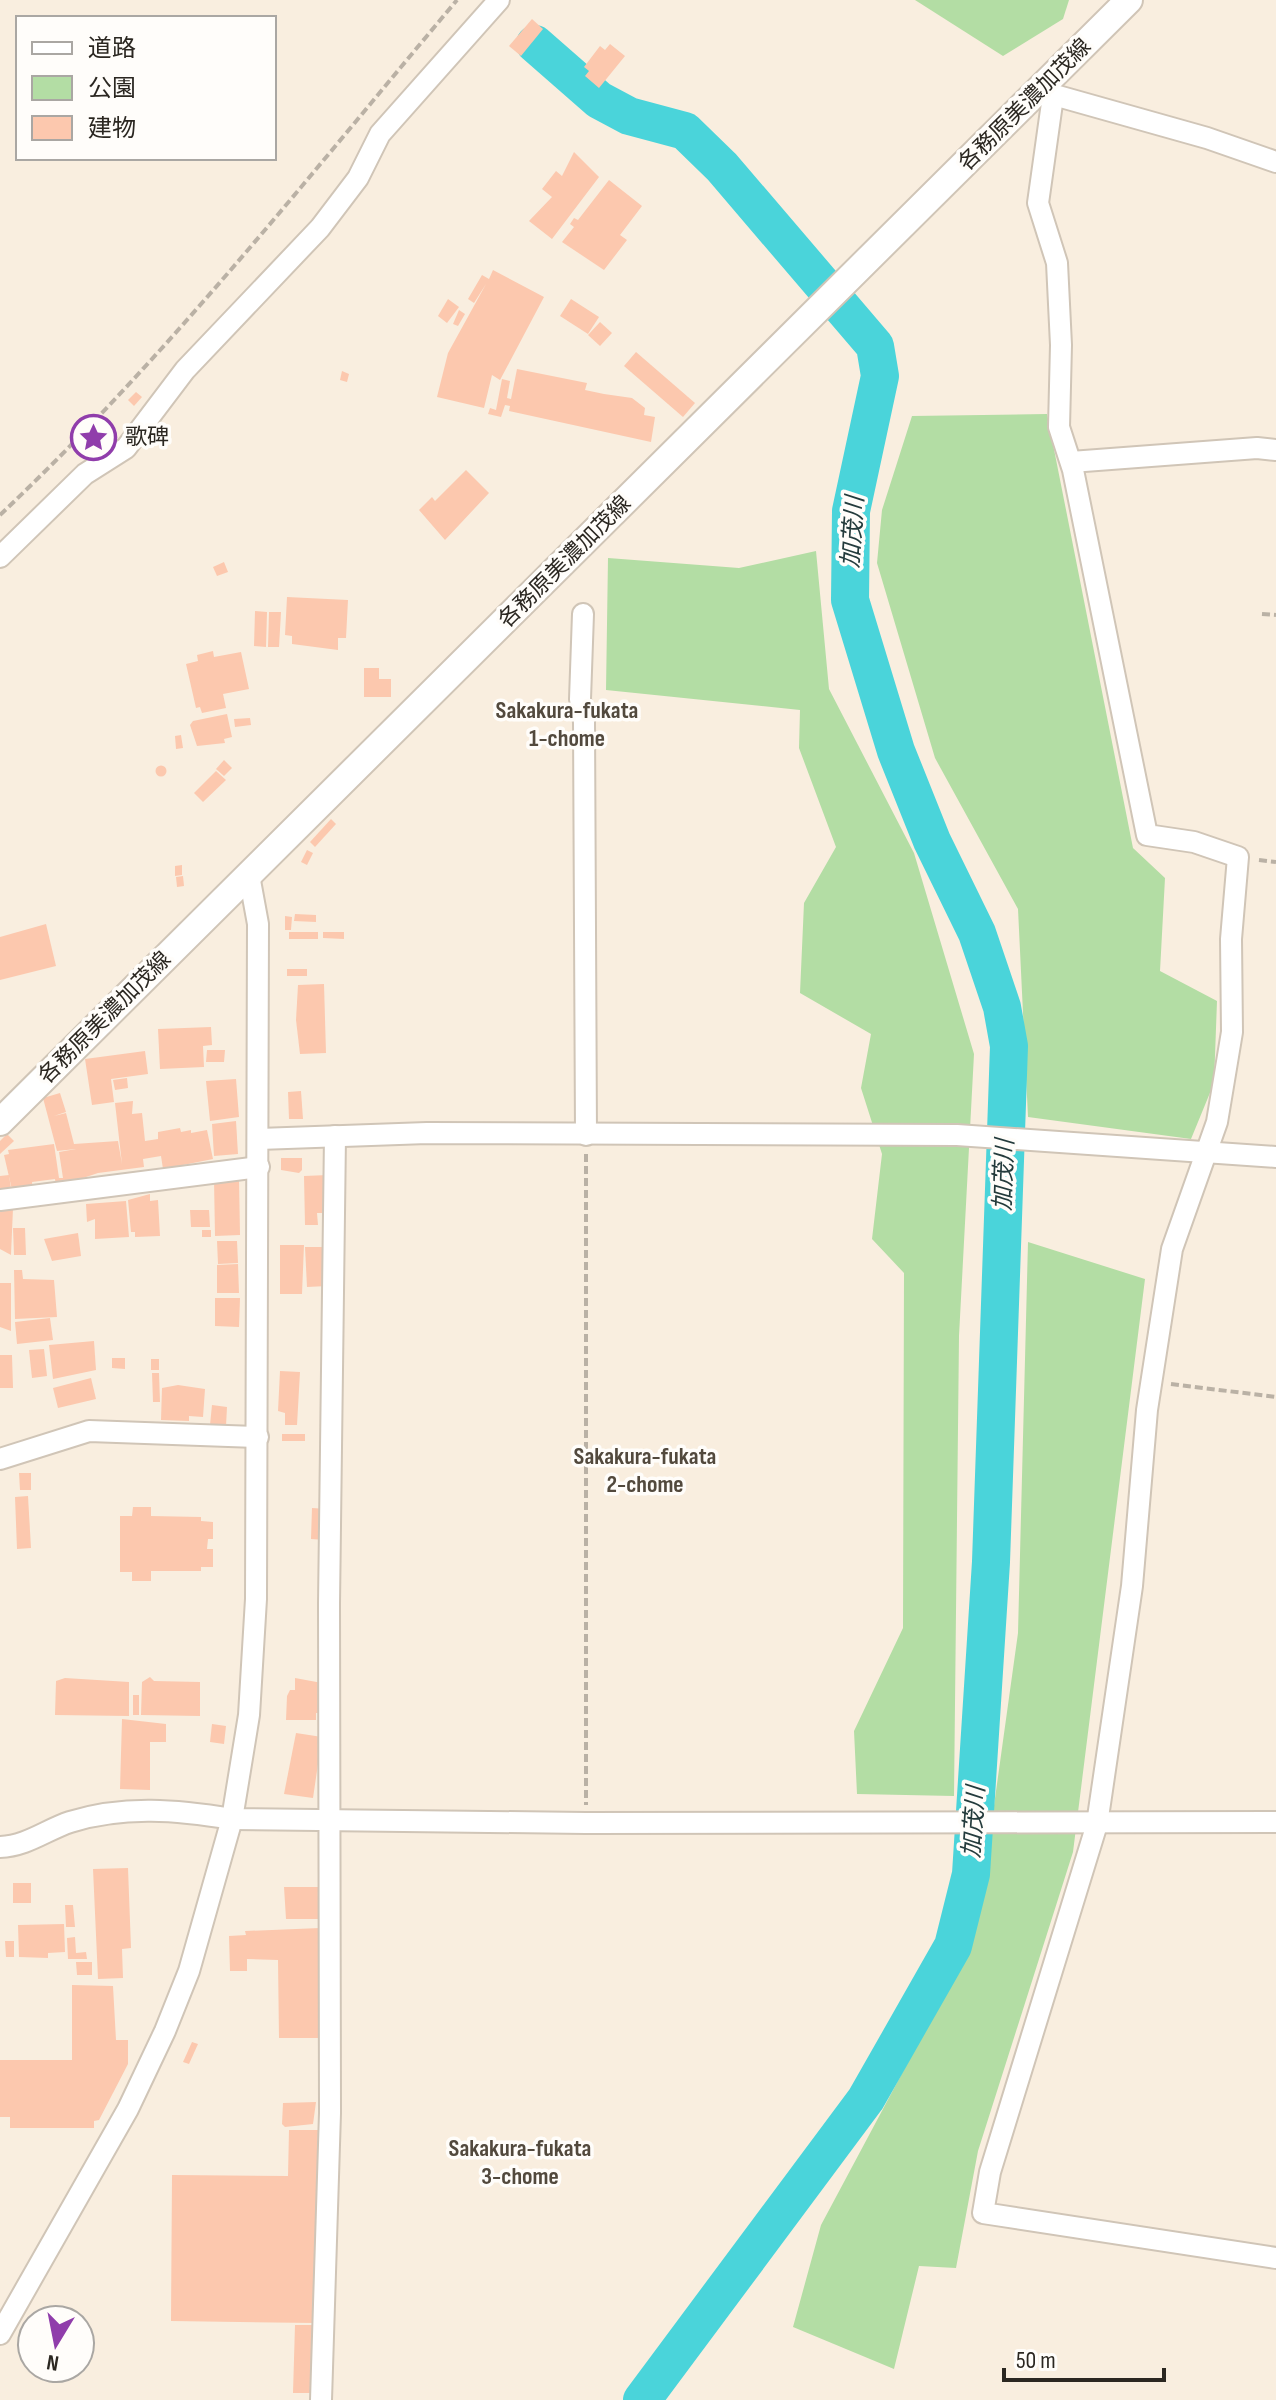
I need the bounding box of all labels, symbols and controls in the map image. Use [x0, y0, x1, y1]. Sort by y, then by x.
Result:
legend [16, 16, 276, 160]
street label: 各務原美濃加茂線 [953, 33, 1097, 177]
text: 道路 [88, 34, 136, 63]
text: 公園 [88, 74, 136, 103]
text: 建物 [88, 114, 136, 143]
place icon: 歌碑 [70, 413, 118, 461]
place label: 歌碑 [125, 424, 169, 451]
street label: 各務原美濃加茂線 [493, 490, 637, 634]
water label: 加茂川 [836, 492, 870, 569]
district label: Sakakura-fukata 1-chome [496, 696, 638, 753]
street label: 各務原美濃加茂線 [33, 946, 177, 1090]
water label: 加茂川 [988, 1136, 1020, 1211]
district label: Sakakura-fukata 2-chome [574, 1442, 716, 1499]
water label: 加茂川 [957, 1782, 991, 1859]
district label: Sakakura-fukata 3-chome [449, 2134, 591, 2191]
north arrow [16, 2304, 96, 2384]
scale bar [1004, 2332, 1164, 2382]
text: 50 m [1016, 2346, 1056, 2375]
text: N [45, 2348, 61, 2377]

